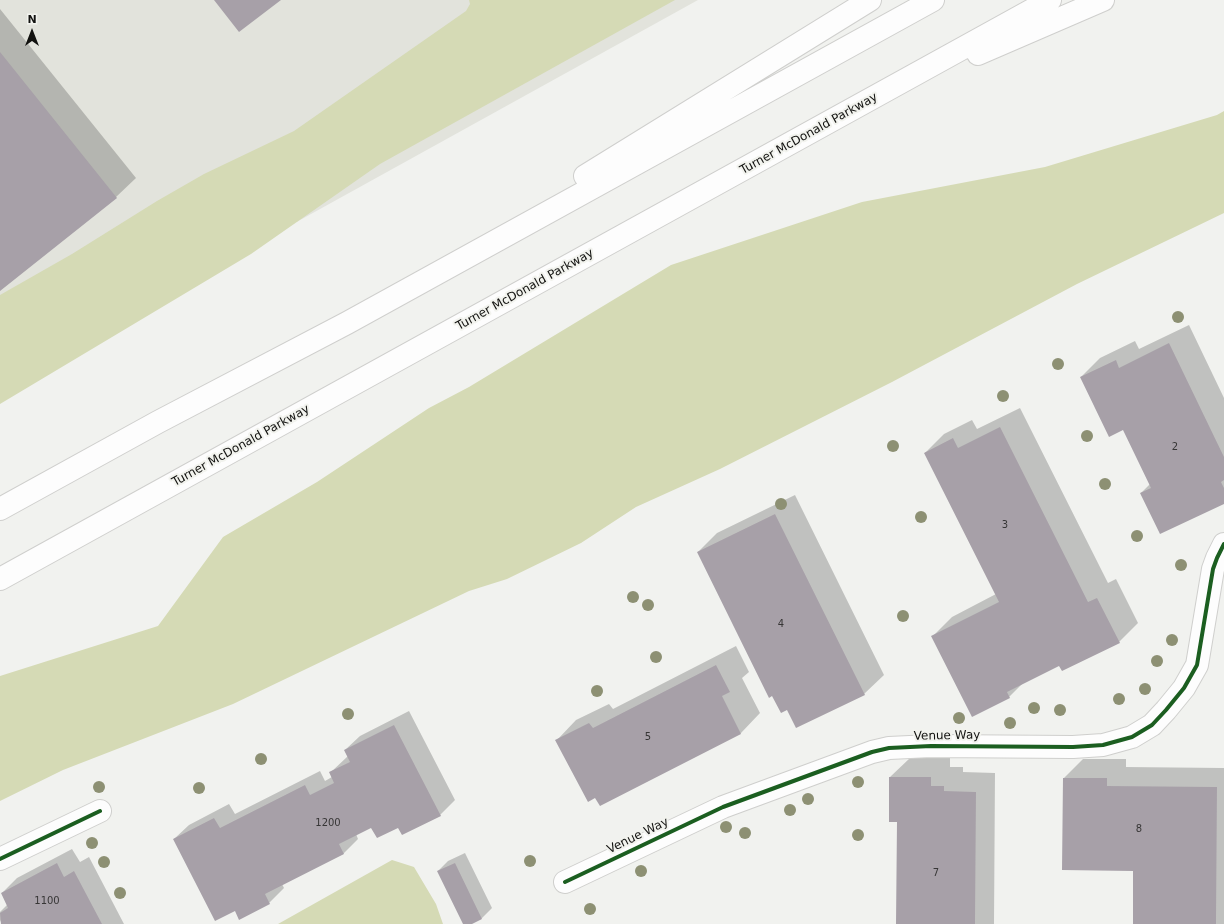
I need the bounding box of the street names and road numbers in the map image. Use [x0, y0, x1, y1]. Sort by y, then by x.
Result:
street label: Turner McDonald Parkway [738, 90, 880, 178]
street label: Turner McDonald Parkway [454, 246, 596, 334]
street label: Turner McDonald Parkway [170, 402, 312, 490]
street label: Venue Way [914, 728, 980, 744]
street label: Venue Way [605, 815, 671, 857]

